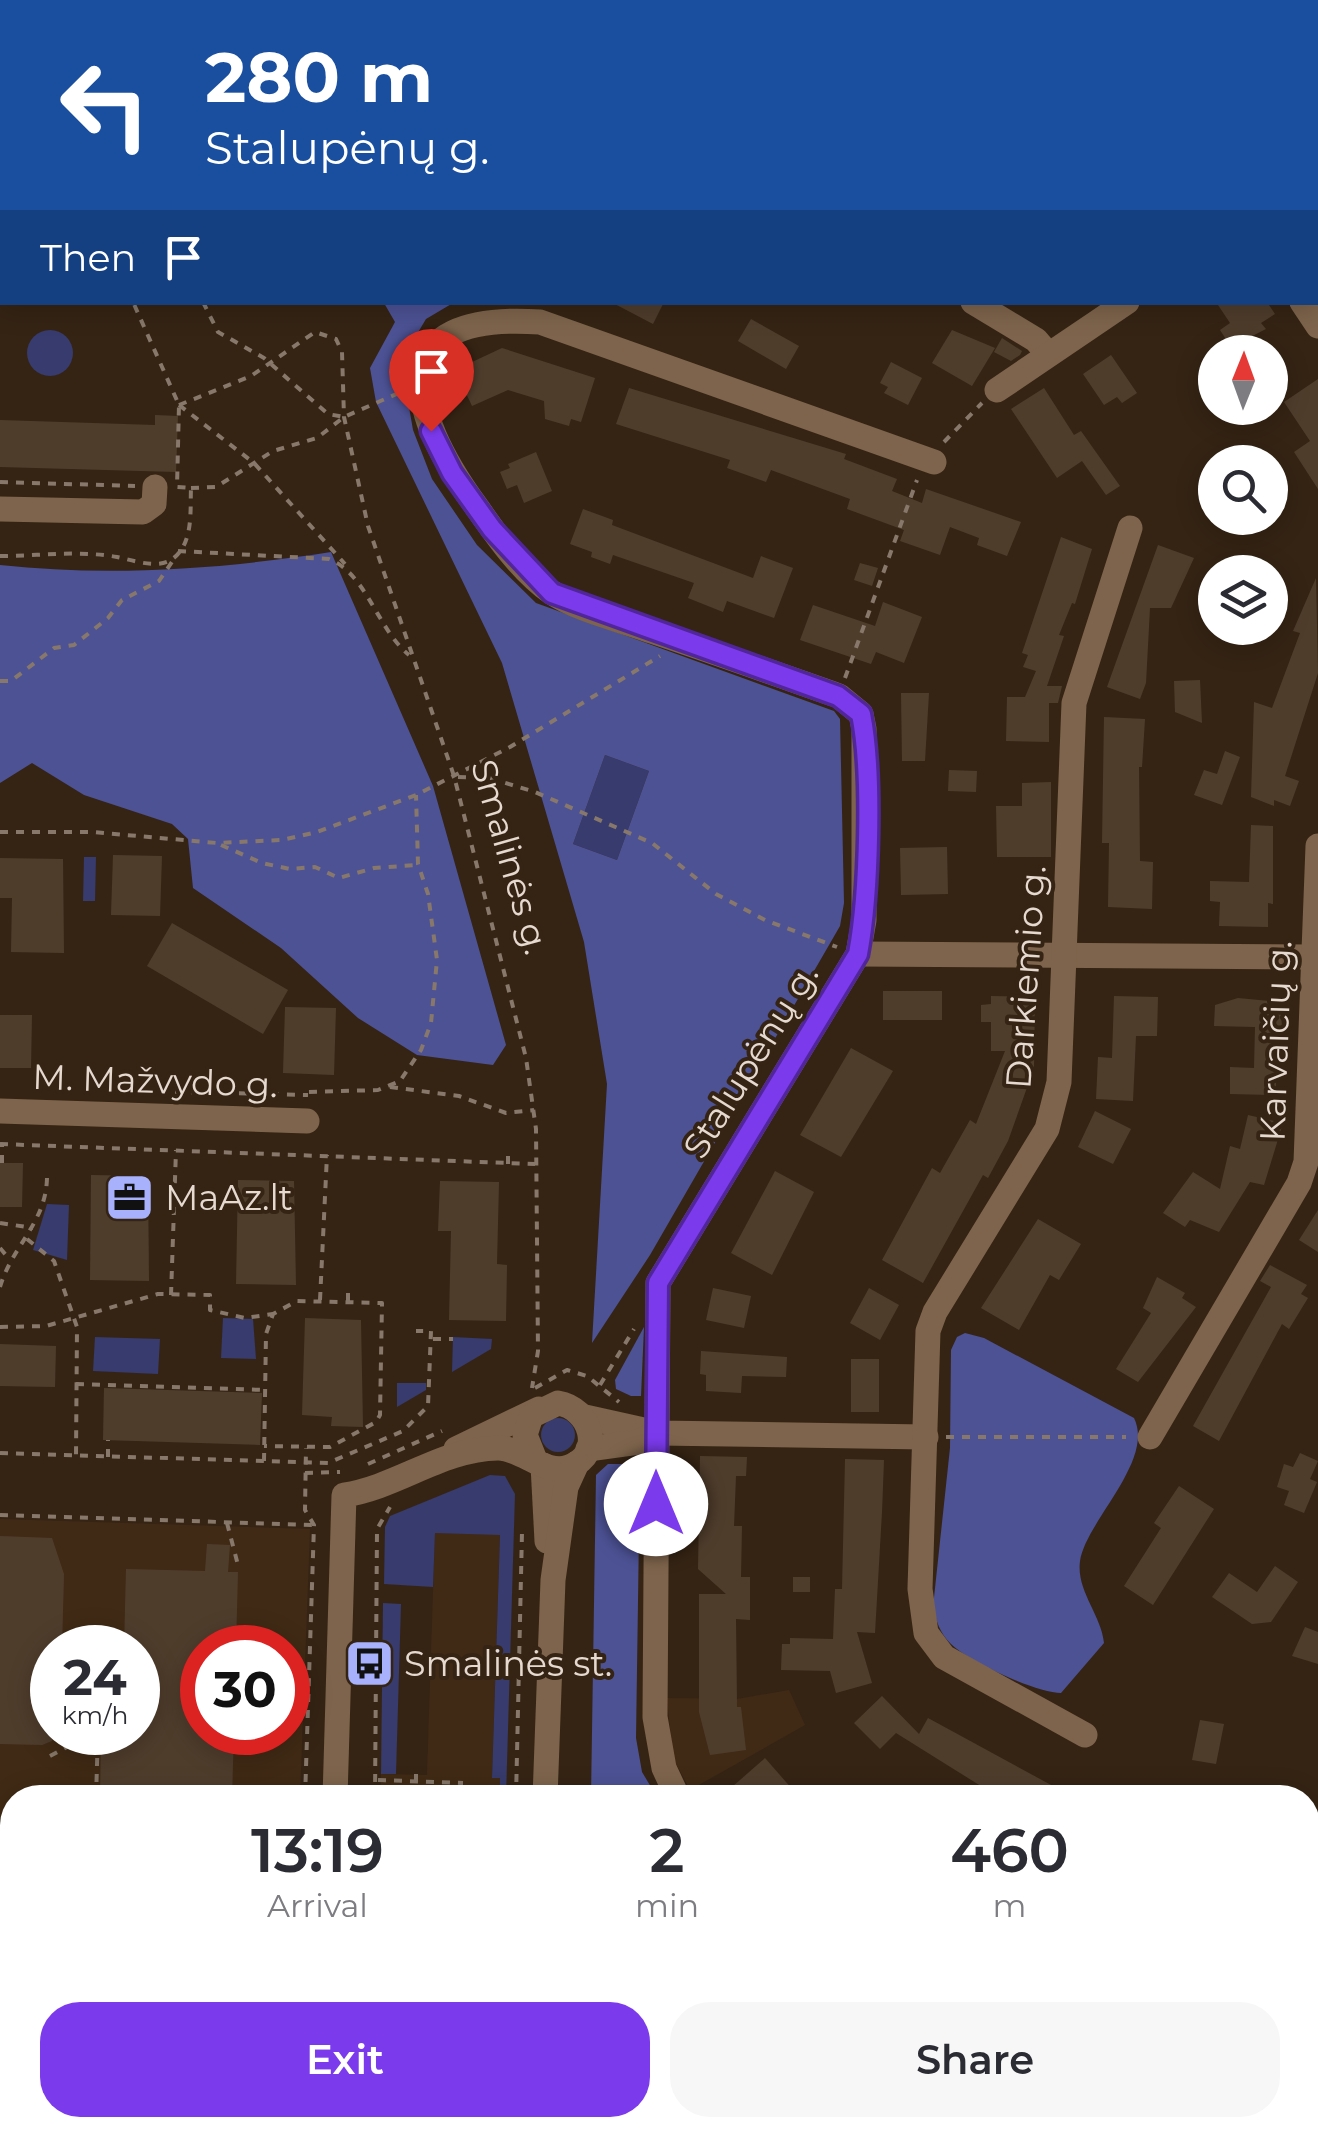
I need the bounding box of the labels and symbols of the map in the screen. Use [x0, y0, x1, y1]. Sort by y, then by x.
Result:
pin [389, 329, 474, 432]
north arrow [1198, 335, 1288, 425]
street label: Smalinės g. [462, 755, 559, 959]
street label: Darkiemio g. [996, 864, 1055, 1090]
street label: Karvaičių g. [1251, 940, 1300, 1142]
street label: Stalupėnų g. [674, 956, 827, 1166]
street label: M. Mažvydo g. [32, 1055, 278, 1106]
office icon: MaAz.lt [104, 1172, 156, 1224]
place label: MaAz.lt [165, 1176, 293, 1219]
position arrow [604, 1452, 708, 1556]
speed limit sign: 30 [180, 1625, 310, 1755]
bus stop icon: Smalinės st. [343, 1638, 395, 1690]
place label: Smalinės st. [404, 1642, 612, 1685]

